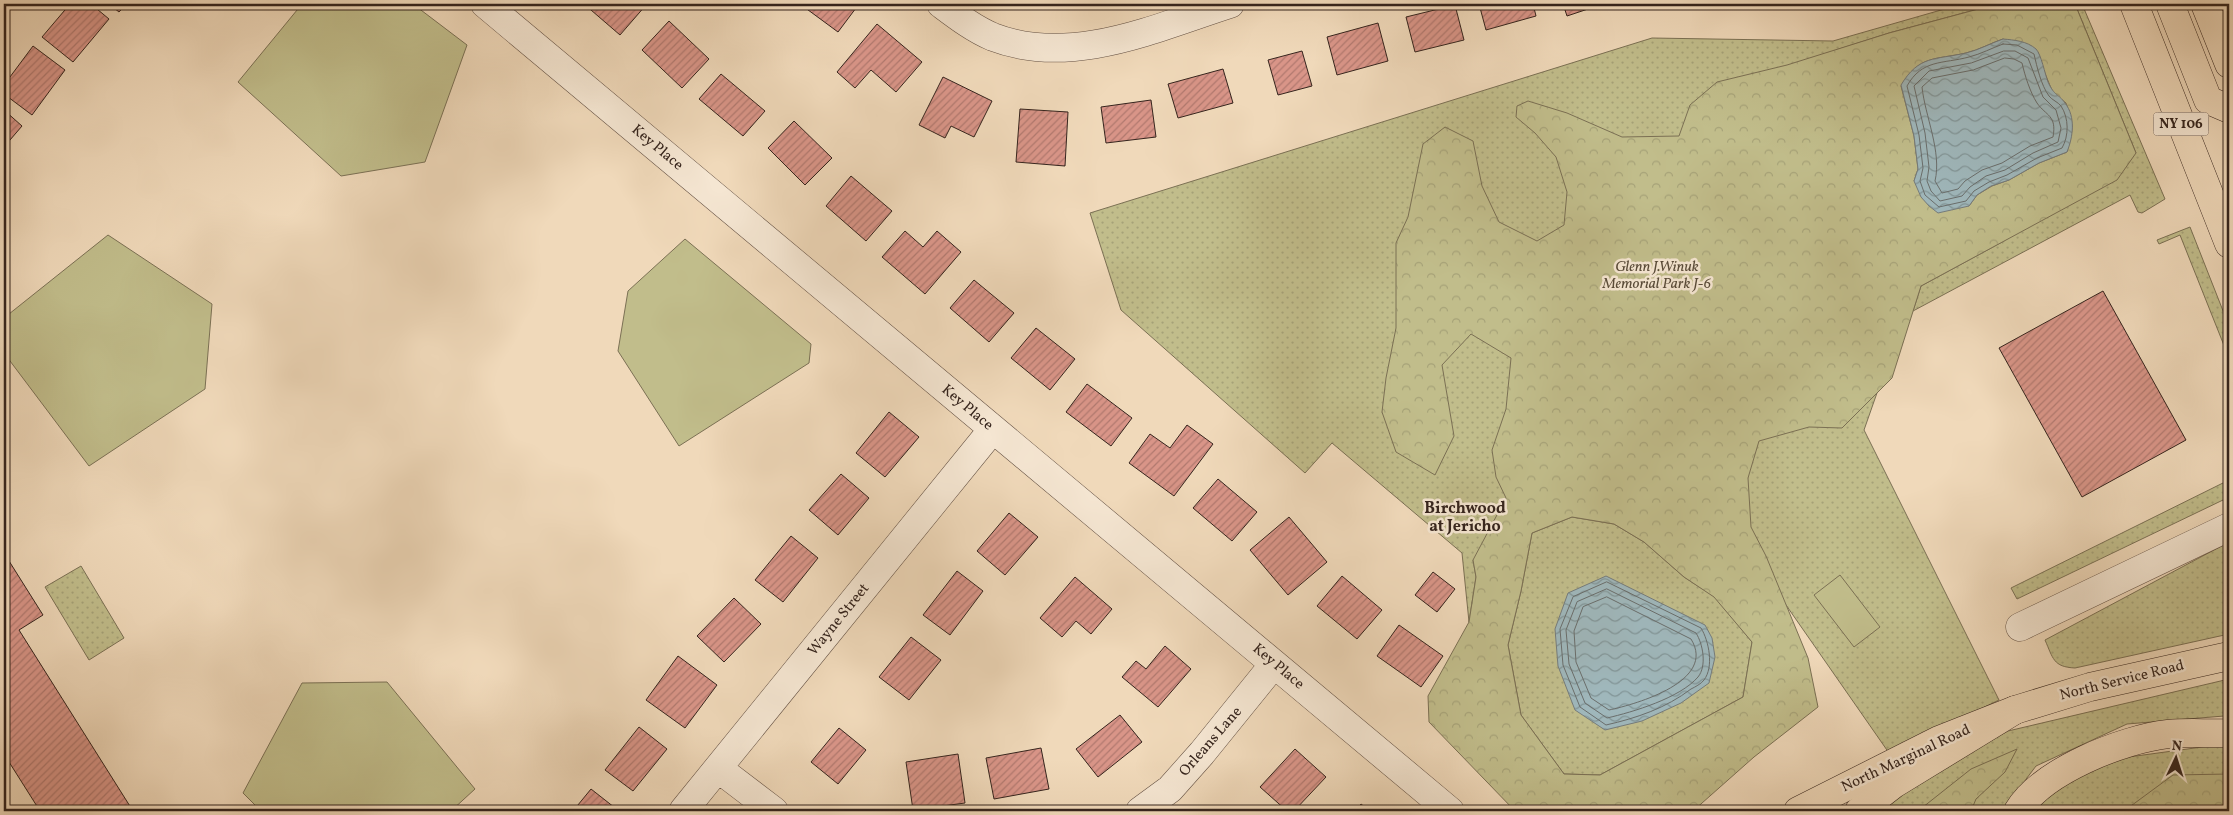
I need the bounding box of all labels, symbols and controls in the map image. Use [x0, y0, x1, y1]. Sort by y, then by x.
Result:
road number: NY 106 [2154, 112, 2208, 136]
street label: Key Place [627, 120, 687, 176]
park label: Glenn J.Winuk Memorial Park J-6 [1602, 257, 1711, 295]
street label: Key Place [937, 380, 997, 436]
district label: Birchwood at Jericho [1424, 498, 1506, 538]
street label: Wayne Street [803, 579, 875, 661]
street label: Key Place [1248, 639, 1308, 695]
street label: North Service Road [2058, 655, 2186, 707]
street label: Orleans Lane [1175, 702, 1247, 782]
street label: North Marginal Road [1838, 720, 1974, 798]
north arrow [2150, 732, 2200, 782]
text: N [2171, 737, 2183, 756]

